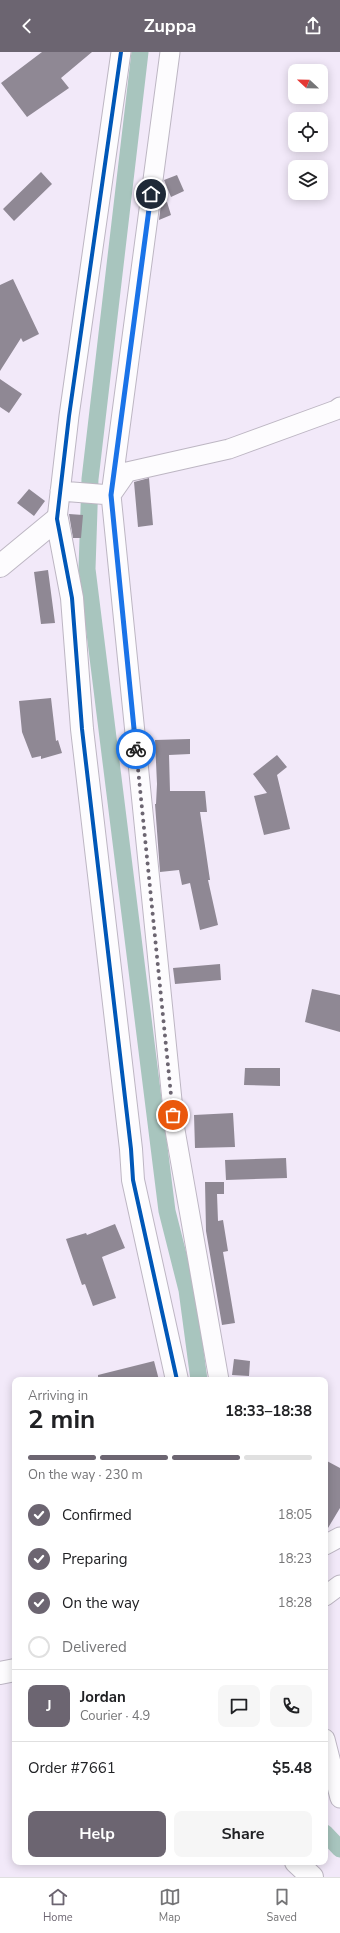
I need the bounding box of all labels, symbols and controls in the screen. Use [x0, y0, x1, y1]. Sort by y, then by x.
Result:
text: Zuppa [144, 14, 196, 38]
icon: back [16, 15, 38, 37]
icon: share [302, 15, 324, 37]
north arrow [288, 64, 328, 104]
map controls [288, 64, 328, 200]
button: locate [288, 112, 328, 152]
button: layers [288, 160, 328, 200]
pin [134, 177, 168, 211]
icon: home [140, 183, 162, 205]
courier [116, 729, 156, 769]
icon: bike [125, 738, 147, 760]
pin [156, 1098, 190, 1132]
icon: bag [162, 1104, 184, 1126]
text: Arriving in [28, 1387, 88, 1405]
text: 18:33–18:38 [225, 1401, 312, 1421]
text: 2 min [28, 1402, 95, 1437]
text: On the way · 230 m [28, 1466, 143, 1484]
icon: check [28, 1504, 50, 1526]
text: Confirmed [62, 1505, 132, 1525]
text: 18:05 [278, 1506, 312, 1524]
icon: check [28, 1548, 50, 1570]
text: Preparing [62, 1549, 127, 1569]
text: 18:23 [278, 1550, 312, 1568]
icon: check [28, 1592, 50, 1614]
text: On the way [62, 1593, 140, 1613]
text: 18:28 [278, 1594, 312, 1612]
text: Delivered [62, 1637, 127, 1657]
button: chat [218, 1685, 260, 1727]
button: phone [270, 1685, 312, 1727]
text: Jordan [80, 1687, 126, 1707]
text: J [46, 1696, 52, 1716]
text: Courier · 4.9 [80, 1707, 150, 1725]
text: Order #7661 [28, 1758, 116, 1778]
text: $5.48 [272, 1758, 312, 1778]
button: Help [28, 1811, 166, 1857]
button: Share [174, 1811, 312, 1857]
tab: Home [43, 1886, 73, 1925]
tab: Map [159, 1886, 181, 1925]
tab: Saved [267, 1886, 297, 1925]

